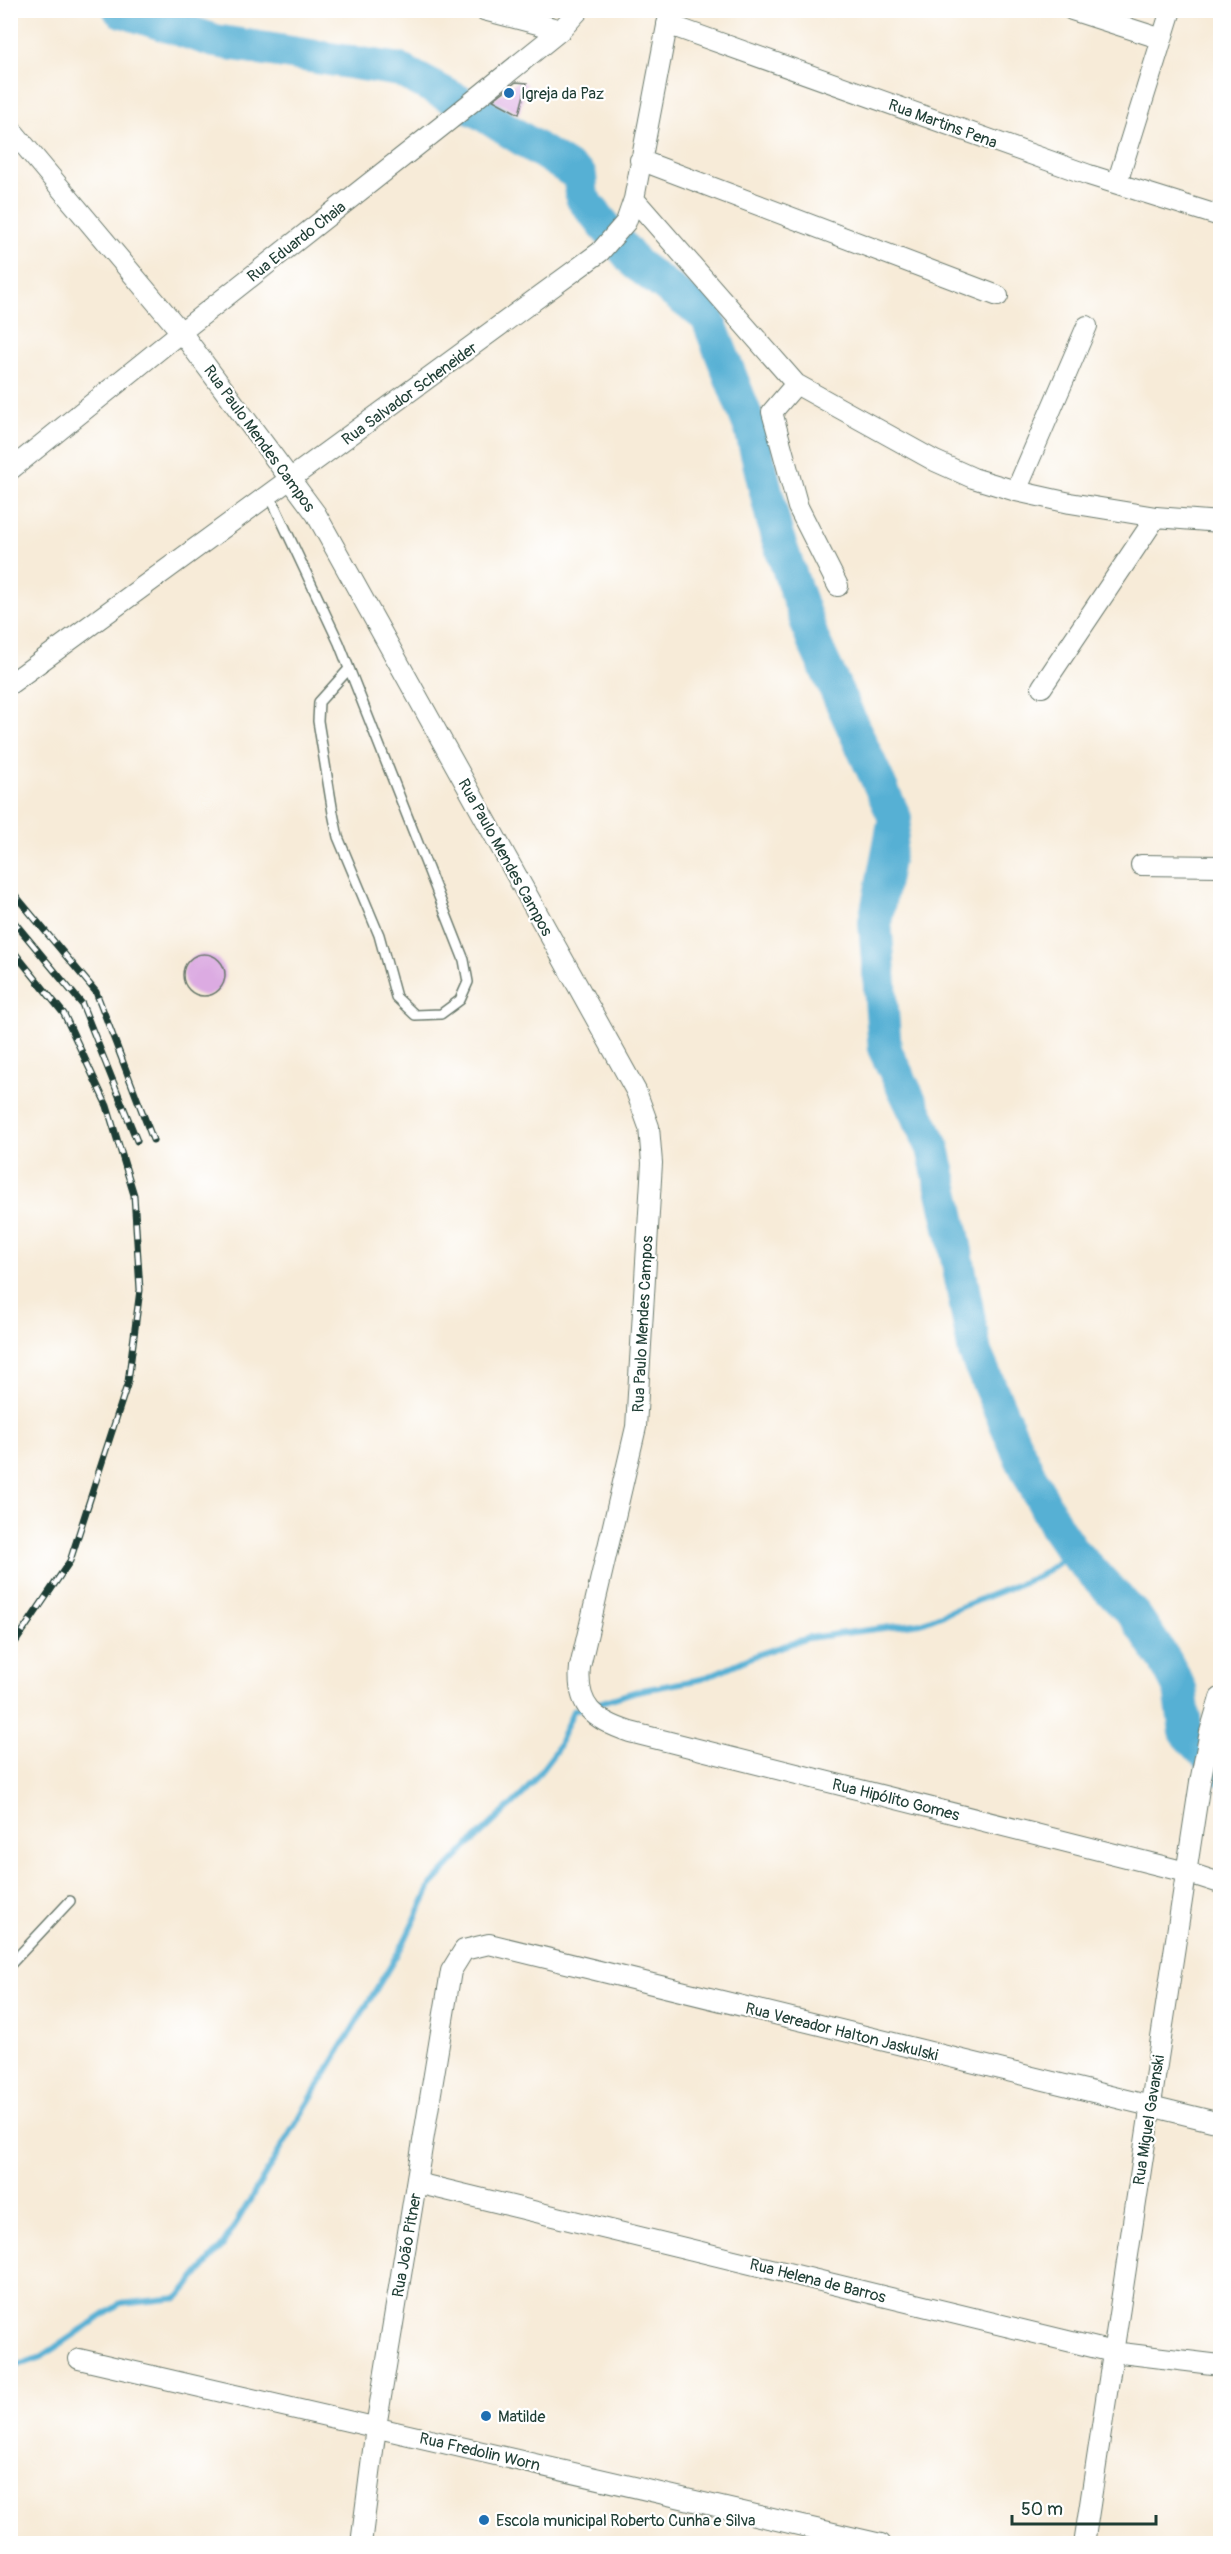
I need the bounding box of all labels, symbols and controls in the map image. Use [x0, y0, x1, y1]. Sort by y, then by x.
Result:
place label: Igreja da Paz [521, 84, 604, 104]
marker: Igreja da Paz [502, 86, 516, 100]
street label: Rua Martins Pena [886, 95, 1000, 153]
street label: Rua Eduardo Chaia [243, 197, 350, 287]
street label: Rua Salvador Scheneider [338, 338, 481, 450]
street label: Rua Paulo Mendes Campos [199, 361, 319, 516]
street label: Rua Paulo Mendes Campos [453, 775, 557, 940]
street label: Rua Paulo Mendes Campos [628, 1235, 658, 1413]
street label: Rua Hipólito Gomes [830, 1774, 962, 1825]
street label: Rua Vereador Halton Jaskulski [743, 1998, 940, 2066]
street label: Rua Miguel Gavanski [1129, 2054, 1169, 2187]
street label: Rua João Pitner [388, 2191, 426, 2299]
street label: Rua Helena de Barros [748, 2254, 888, 2308]
place label: Matilde [498, 2407, 546, 2427]
marker: Matilde [479, 2409, 493, 2423]
street label: Rua Fredolin Worn [417, 2428, 542, 2476]
scale bar [1012, 2488, 1156, 2526]
text: 50 m [1021, 2498, 1063, 2521]
place label: Escola municipal Roberto Cunha e Silva [496, 2511, 756, 2531]
marker: Escola municipal Roberto Cunha e Silva [477, 2513, 491, 2527]

